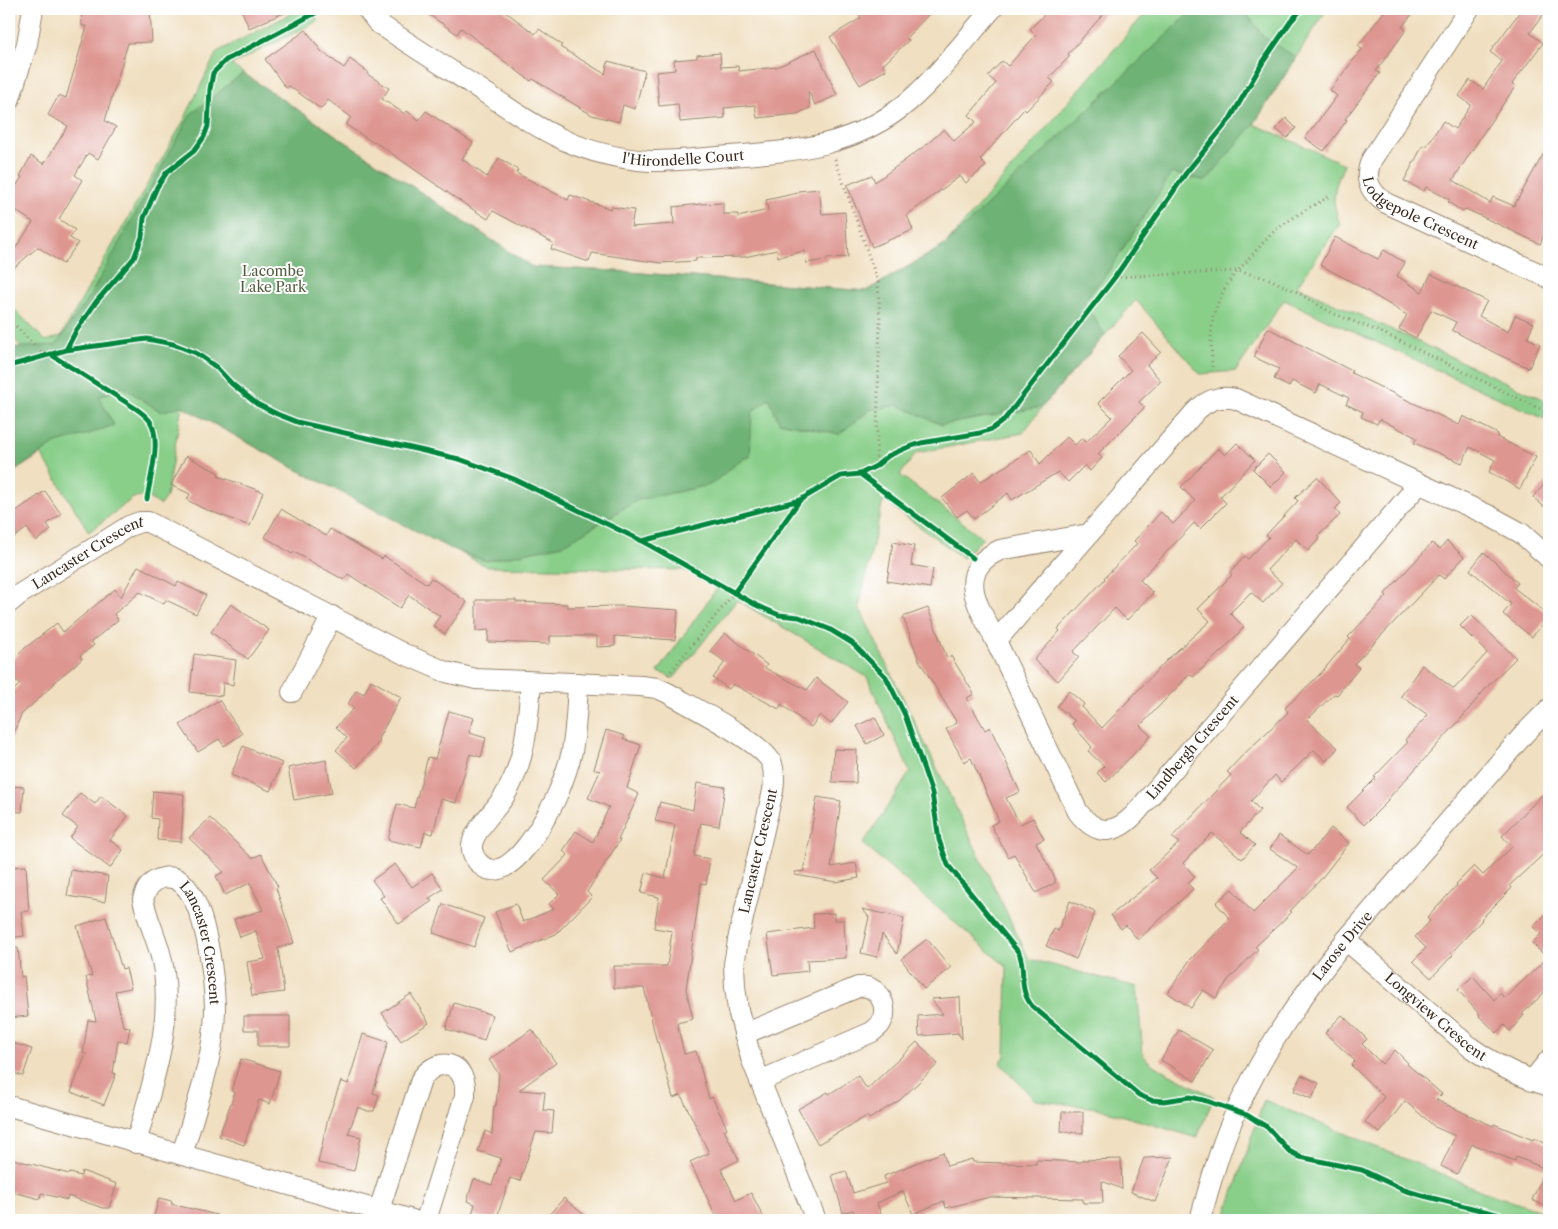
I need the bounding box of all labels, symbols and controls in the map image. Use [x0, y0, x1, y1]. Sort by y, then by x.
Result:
street label: l'Hirondelle Court [621, 146, 745, 170]
street label: Lodgepole Crescent [1359, 175, 1481, 253]
park label: Lacombe Lake Park [240, 262, 307, 296]
street label: Lancaster Crescent [29, 513, 143, 593]
street label: Lindbergh Crescent [1142, 691, 1242, 803]
street label: Lancaster Crescent [735, 787, 781, 915]
street label: Lancaster Crescent [176, 877, 224, 1005]
street label: Larose Drive [1308, 907, 1376, 984]
street label: Longview Crescent [1381, 969, 1490, 1065]

